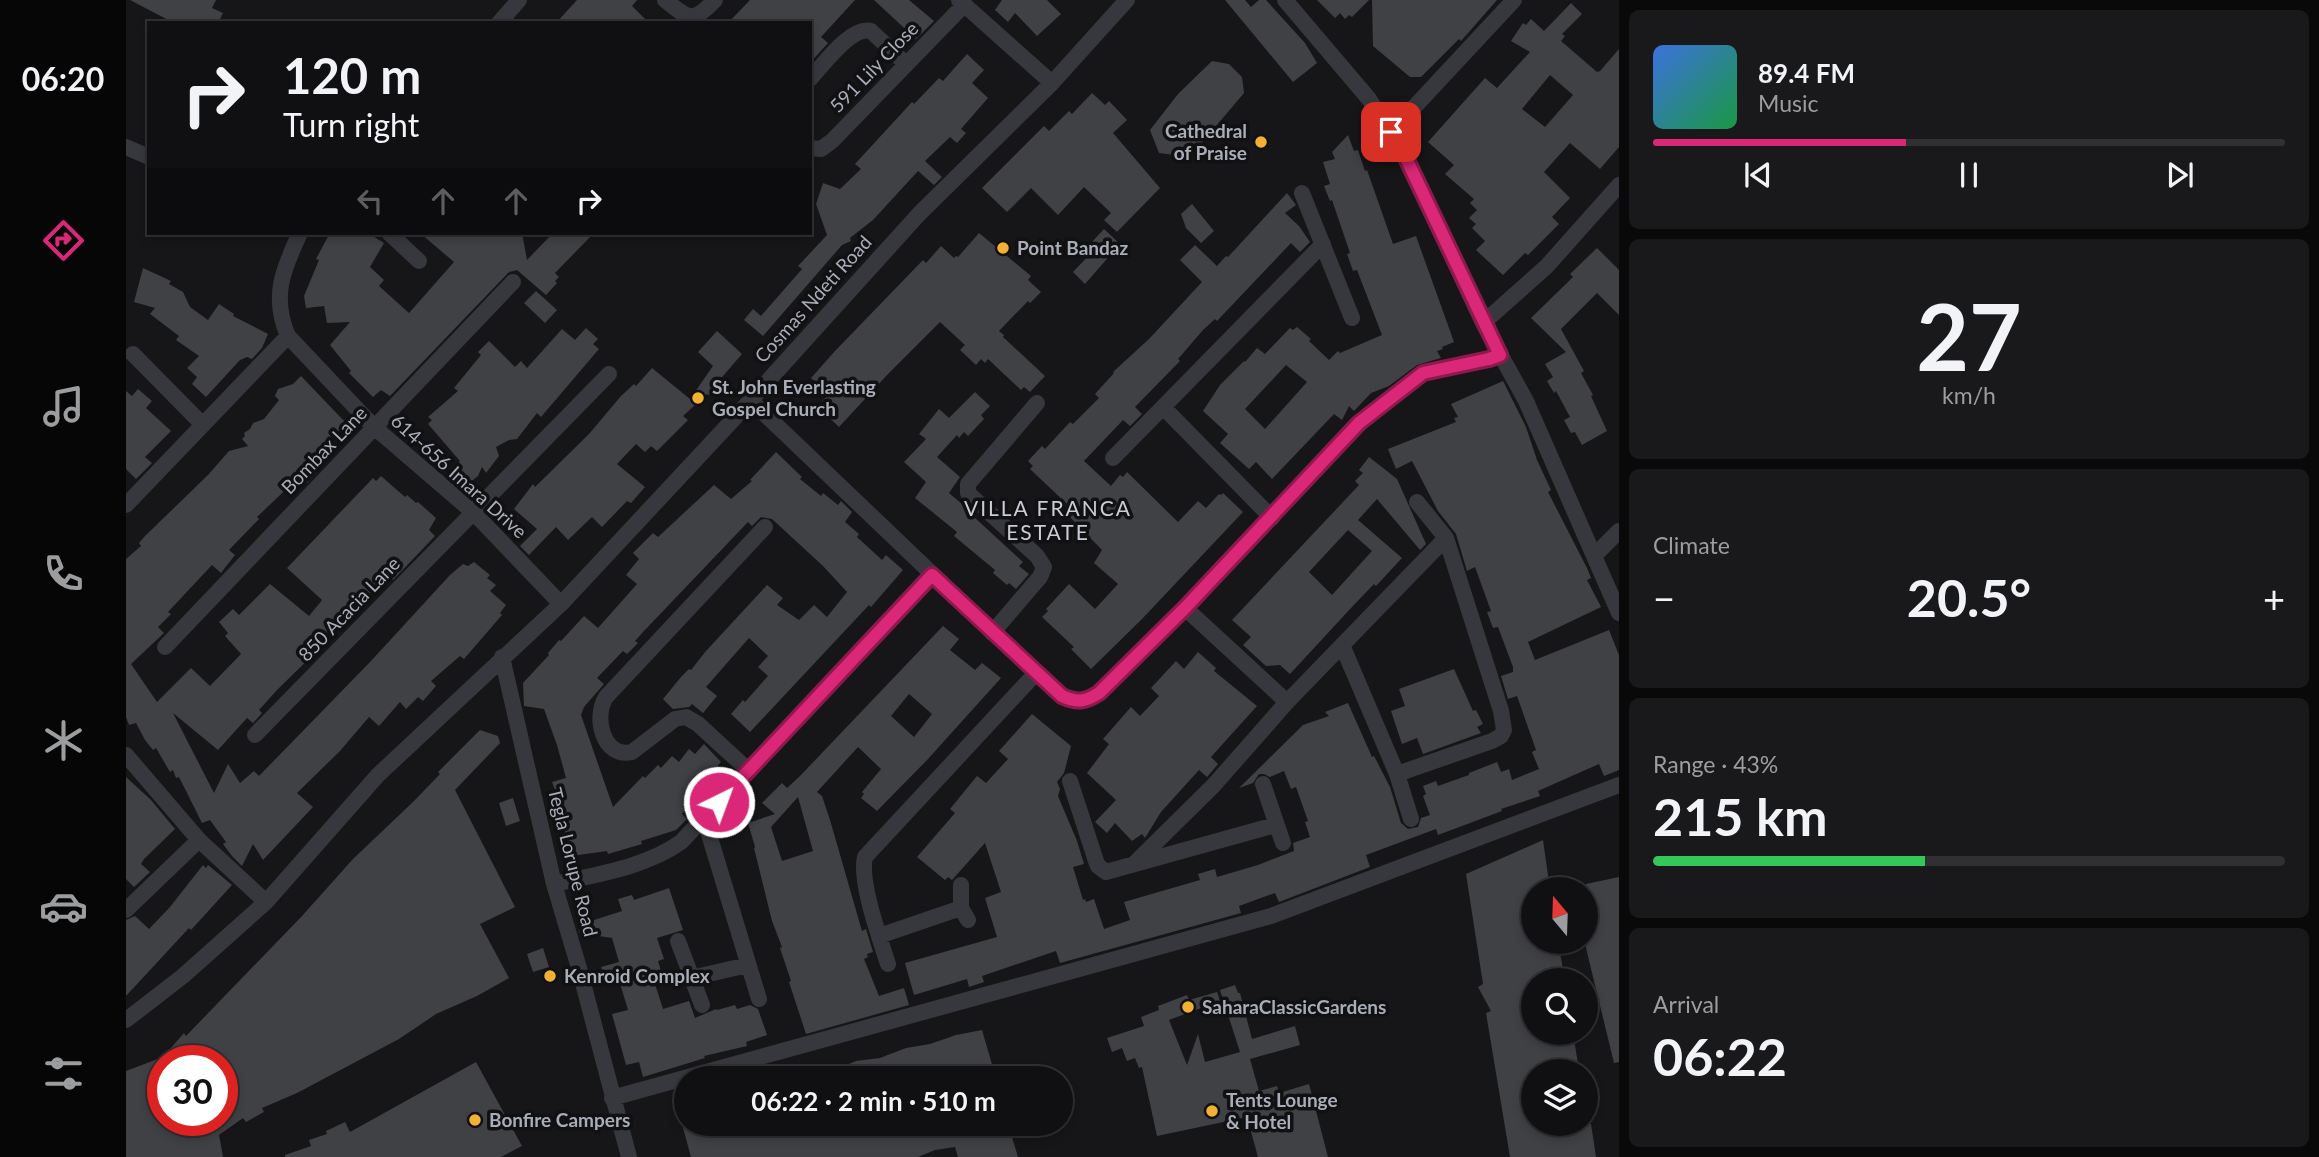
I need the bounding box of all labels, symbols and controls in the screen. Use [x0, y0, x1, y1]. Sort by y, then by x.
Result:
street label: 591 Lily Close [825, 17, 923, 117]
text: 120 m [283, 46, 421, 104]
icon: right [168, 49, 259, 140]
text: 89.4 FM [1758, 57, 1855, 89]
text: 06:20 [22, 59, 104, 98]
text: Music [1758, 89, 1818, 117]
pin [1361, 102, 1421, 162]
text: Turn right [283, 105, 419, 144]
icon: arrive [1372, 113, 1410, 151]
place label: Cathedral of Praise [1165, 119, 1247, 164]
marker: Cathedral of Praise [1253, 134, 1269, 150]
icon: previous [1739, 156, 1777, 194]
icon: pause [1950, 156, 1988, 194]
icon: next [2161, 156, 2199, 194]
icon: left [351, 182, 389, 220]
icon: ahead [424, 182, 462, 220]
icon: ahead [497, 182, 535, 220]
icon: right [570, 182, 608, 220]
icon: directions [39, 216, 88, 265]
street label: Cosmas Ndeti Road [749, 230, 876, 367]
place label: Point Bandaz [1017, 236, 1128, 259]
marker: Point Bandaz [995, 240, 1011, 256]
text: 27 [1916, 281, 2022, 390]
place label: St. John Everlasting Gospel Church [712, 375, 876, 420]
text: km/h [1942, 381, 1996, 409]
icon: music [39, 382, 88, 431]
marker: St. John Everlasting Gospel Church [690, 390, 706, 406]
street label: Bombax Lane [276, 401, 371, 498]
street label: 614-656 Imara Drive [387, 409, 532, 543]
district label: VILLA FRANCA ESTATE [964, 495, 1132, 544]
text: Climate [1653, 531, 1730, 559]
icon: phone [39, 549, 88, 598]
street label: 850 Acacia Lane [293, 552, 404, 666]
text: 20.5° [1907, 566, 2031, 628]
text: − [1653, 575, 1675, 621]
text: + [2263, 575, 2285, 621]
icon: climate [39, 716, 88, 765]
text: Range · 43% [1653, 750, 1778, 778]
position arrow [682, 765, 756, 839]
street label: Tegla Lorupe Road [544, 785, 603, 939]
text: 215 km [1653, 785, 1827, 847]
north arrow [1521, 877, 1598, 954]
map controls [1521, 877, 1598, 1136]
icon: car [39, 882, 88, 931]
place label: Kenroid Complex [564, 964, 710, 987]
marker: Kenroid Complex [542, 968, 558, 984]
button: search [1521, 968, 1598, 1045]
text: Arrival [1653, 990, 1719, 1018]
place label: SaharaClassicGardens [1202, 995, 1386, 1018]
marker: SaharaClassicGardens [1180, 999, 1196, 1015]
text: 06:22 [1653, 1025, 1787, 1087]
speed limit sign: 30 [147, 1045, 238, 1136]
icon: filters [39, 1049, 88, 1098]
button: layers [1521, 1059, 1598, 1136]
text: 06:22 · 2 min · 510 m [751, 1085, 996, 1117]
place label: Tents Lounge & Hotel [1226, 1088, 1338, 1133]
marker: Tents Lounge & Hotel [1204, 1103, 1220, 1119]
place label: Bonfire Campers [489, 1108, 630, 1131]
marker: Bonfire Campers [467, 1112, 483, 1128]

